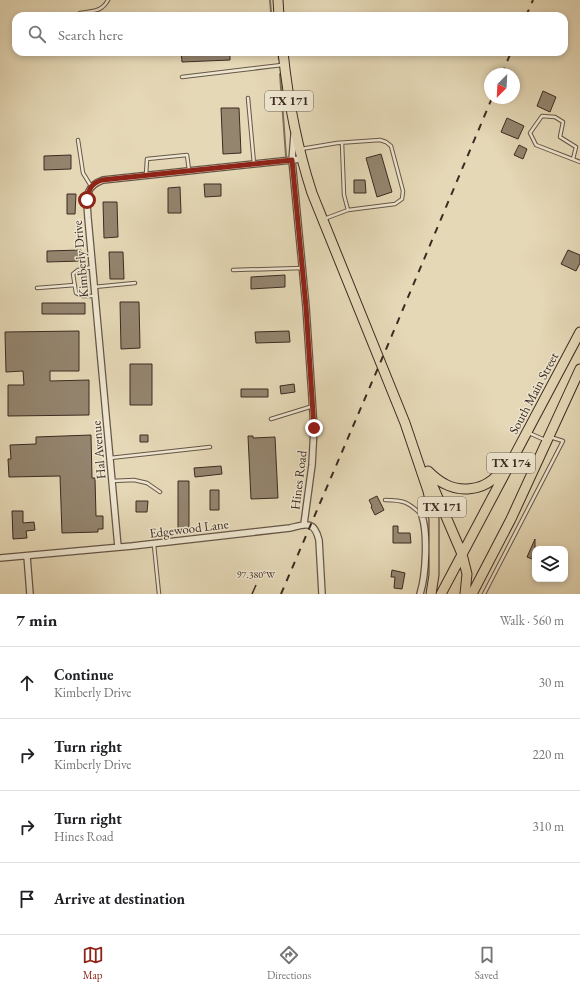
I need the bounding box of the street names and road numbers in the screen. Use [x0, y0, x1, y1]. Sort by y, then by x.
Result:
road number: TX 171 [265, 91, 313, 111]
street label: Kimberly Drive [69, 220, 92, 298]
street label: South Main Street [505, 349, 562, 437]
street label: Hal Avenue [87, 420, 110, 480]
street label: Hines Road [286, 449, 311, 511]
road number: TX 174 [487, 453, 535, 473]
road number: TX 171 [418, 497, 466, 517]
street label: Edgewood Lane [148, 515, 230, 542]

